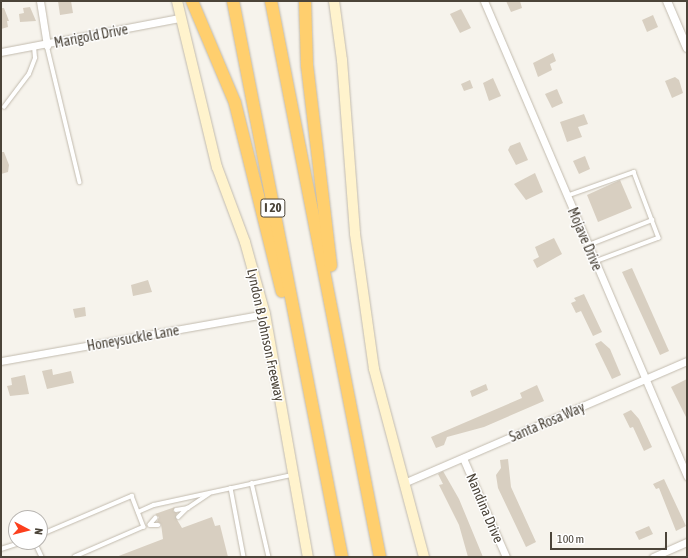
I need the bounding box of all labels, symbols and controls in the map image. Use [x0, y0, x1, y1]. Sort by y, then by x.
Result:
street label: Marigold Drive [53, 21, 129, 51]
road number: I 20 [260, 197, 286, 219]
street label: Mojave Drive [564, 205, 606, 273]
street label: Lyndon B Johnson Freeway [244, 267, 288, 403]
street label: Honeysuckle Lane [86, 322, 180, 354]
street label: Santa Rosa Way [507, 399, 587, 445]
street label: Nandina Drive [463, 471, 507, 545]
north arrow [8, 510, 48, 550]
scale bar [552, 524, 669, 550]
text: N [33, 527, 45, 535]
text: 100 m [557, 532, 584, 546]

